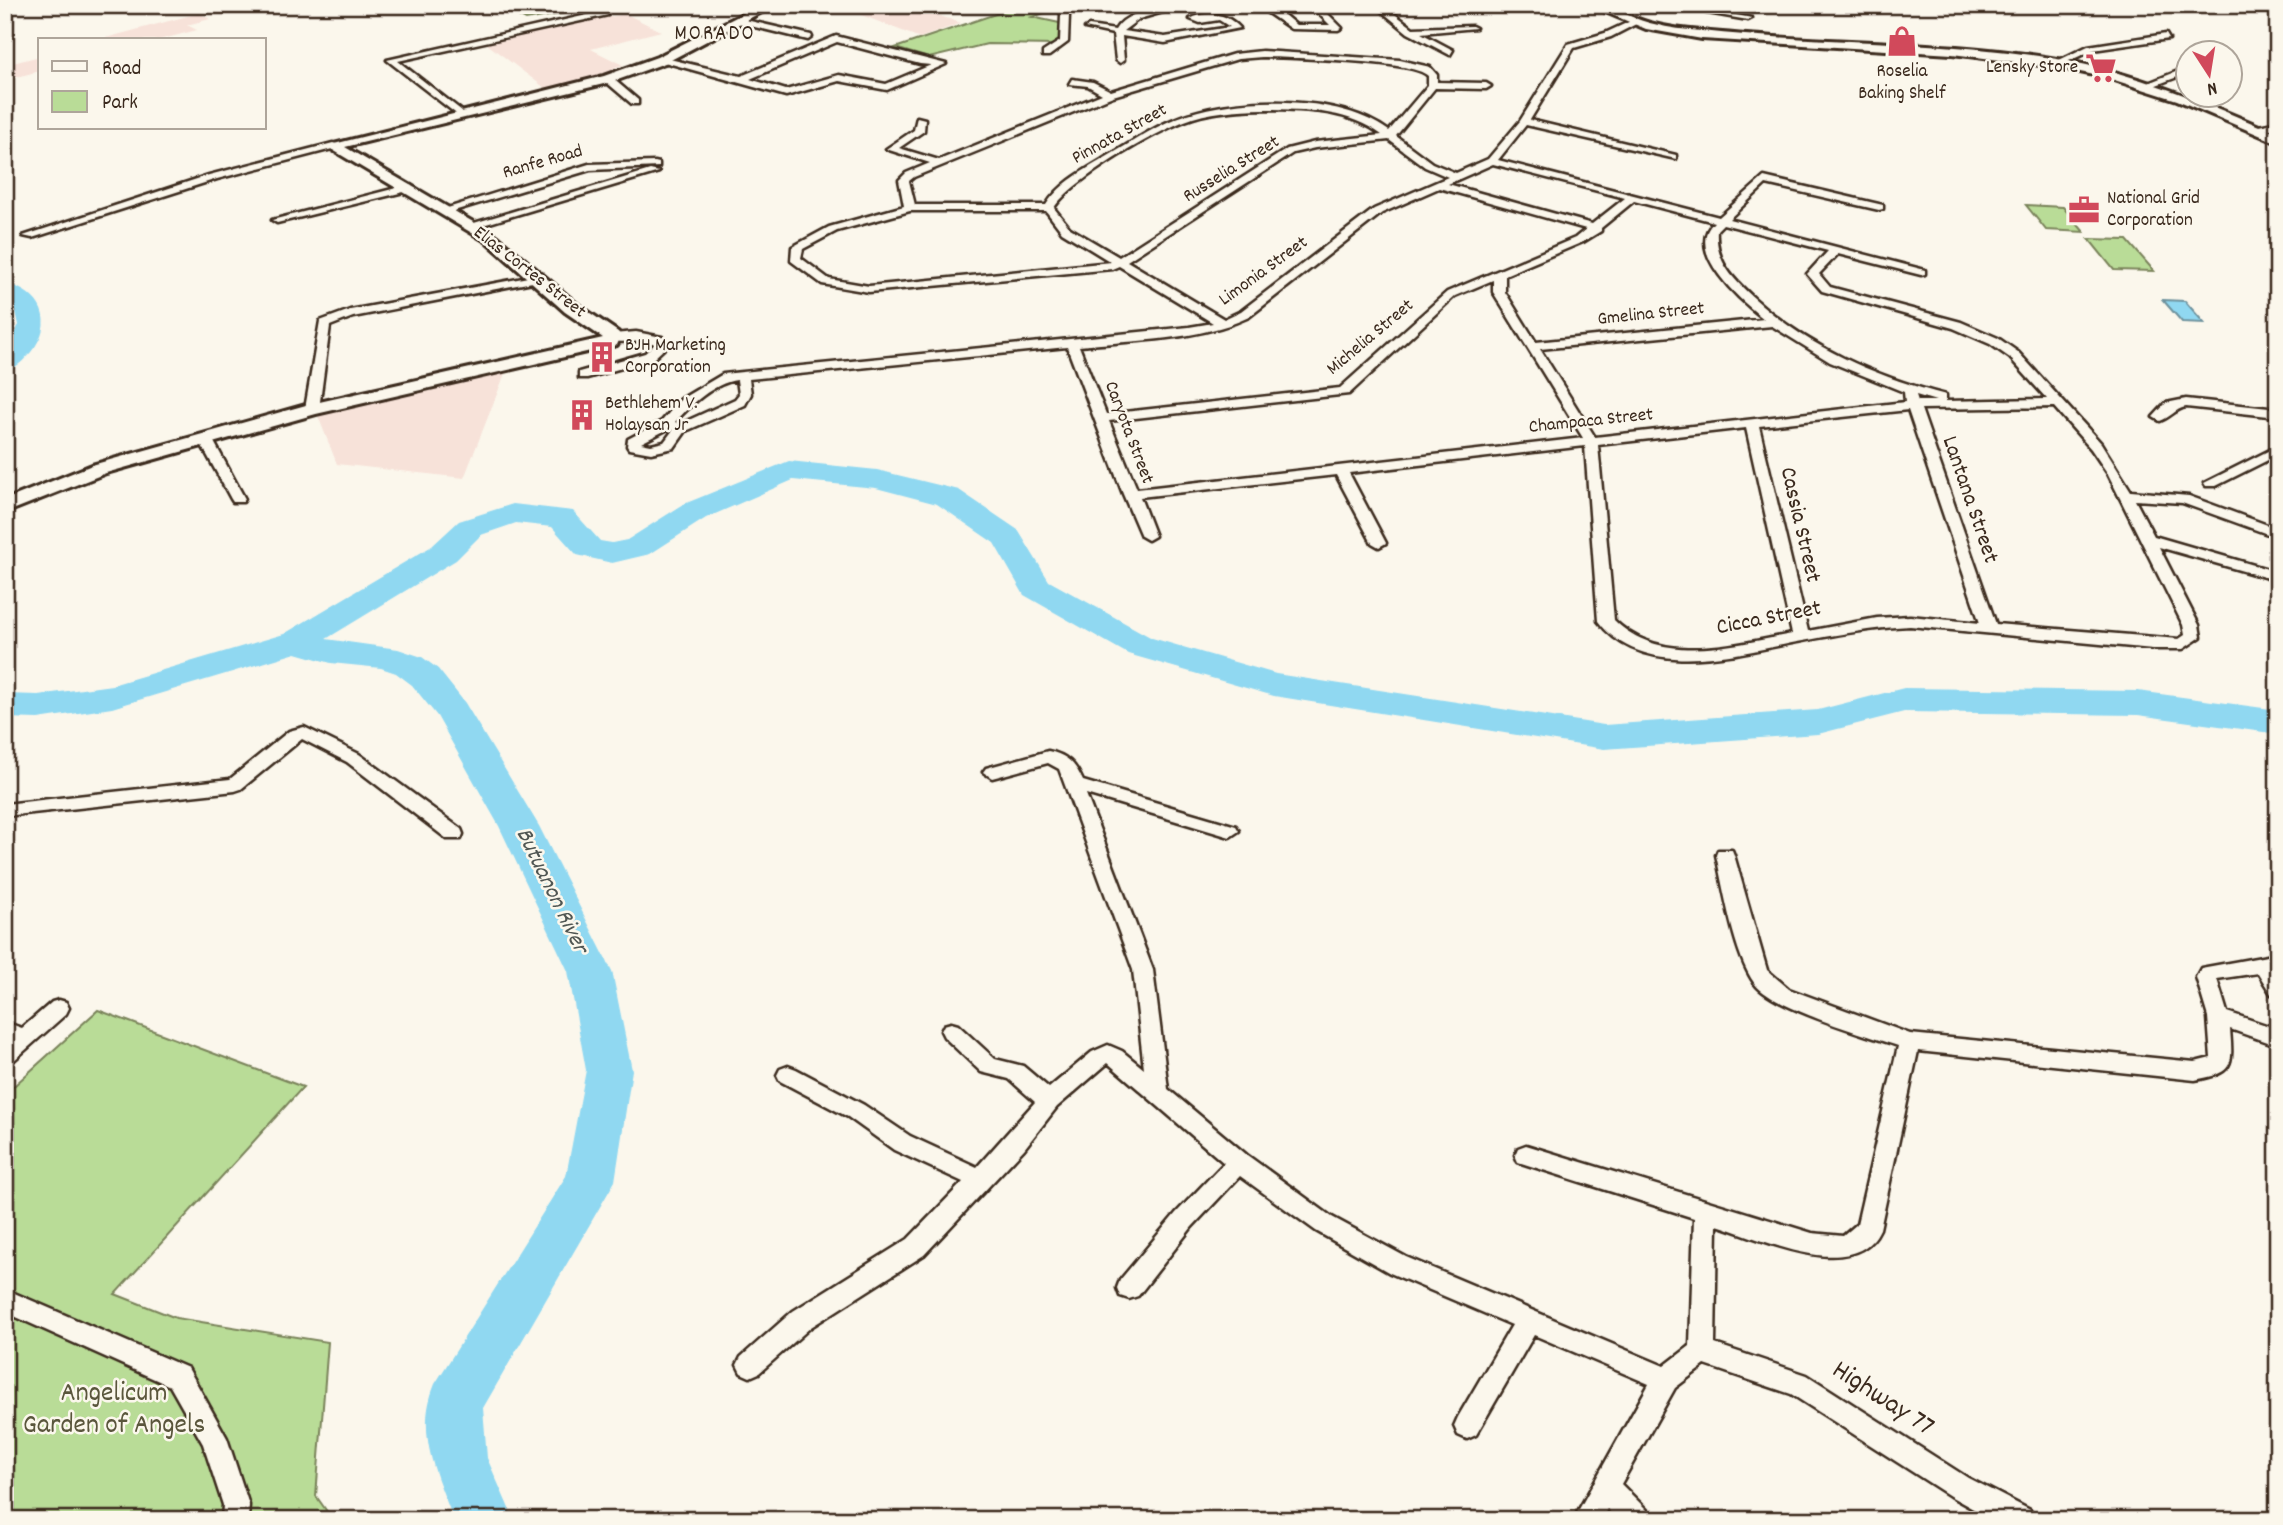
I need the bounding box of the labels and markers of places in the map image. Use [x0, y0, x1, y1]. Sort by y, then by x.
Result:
shop icon: Roselia Baking Shelf [1885, 24, 1919, 58]
supermarket icon: Lensky Store [2084, 51, 2118, 85]
place label: Lensky Store [1986, 55, 2078, 82]
place label: Roselia Baking Shelf [1858, 59, 1947, 108]
place label: National Grid Corporation [2107, 186, 2200, 235]
office icon: National Grid Corporation [2067, 193, 2101, 227]
place label: BJH Marketing Corporation [625, 333, 726, 382]
building icon: BJH Marketing Corporation [585, 340, 619, 374]
place label: Bethlehem V. Holaysan Jr [605, 391, 698, 440]
building icon: Bethlehem V. Holaysan Jr [565, 398, 599, 432]

